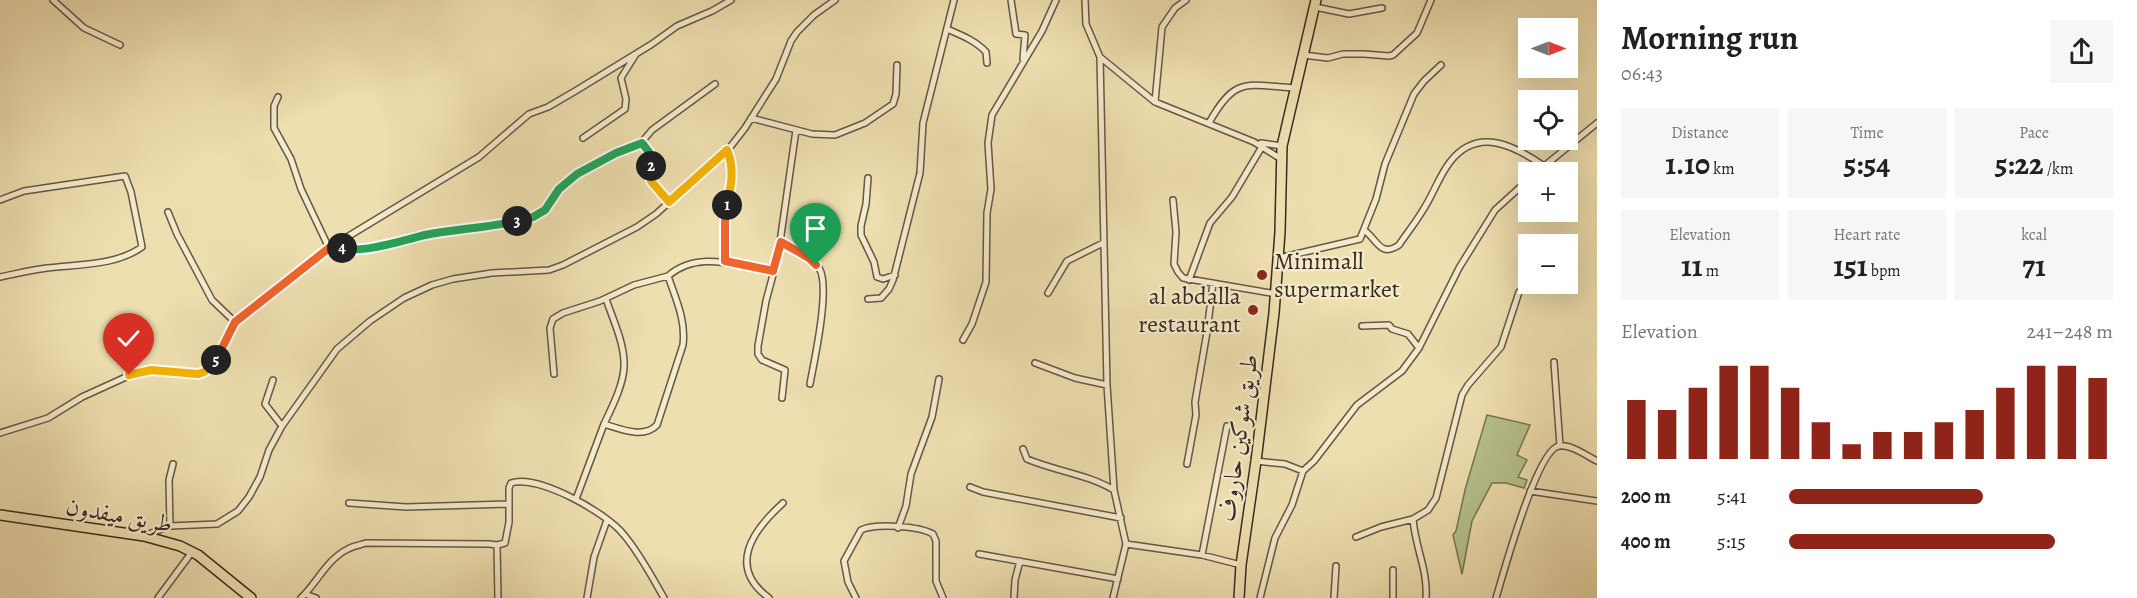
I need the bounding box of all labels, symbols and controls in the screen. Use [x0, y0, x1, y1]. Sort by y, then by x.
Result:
text: Morning run [1621, 15, 1798, 60]
north arrow [1518, 18, 1578, 78]
map controls [1518, 18, 1578, 294]
button: share [2050, 20, 2113, 83]
text: 06:43 [1621, 60, 1663, 87]
button: locate [1518, 90, 1578, 150]
text: Distance [1671, 122, 1729, 144]
text: Time [1850, 122, 1884, 144]
text: Pace [2019, 122, 2049, 144]
text: 1.10 [1665, 144, 1710, 184]
text: 5:54 [1844, 144, 1890, 184]
text: 5:22 [1995, 144, 2044, 184]
pin: 2 [636, 151, 666, 181]
text: 2 [647, 155, 655, 177]
text: km [1710, 158, 1735, 180]
text: /km [2044, 158, 2073, 180]
button: + [1518, 162, 1578, 222]
pin: 1 [712, 190, 742, 220]
text: 1 [724, 194, 730, 216]
pin [790, 203, 841, 265]
pin: 3 [502, 206, 532, 236]
text: 3 [514, 210, 520, 232]
icon: arrive [799, 212, 832, 245]
text: Elevation [1669, 224, 1731, 246]
text: Heart rate [1834, 224, 1900, 246]
text: kcal [2021, 224, 2047, 246]
pin: 4 [327, 233, 357, 263]
button: − [1518, 234, 1578, 294]
text: 4 [338, 237, 346, 259]
place label: Minimall supermarket [1274, 245, 1400, 305]
text: 11 [1681, 246, 1703, 286]
text: 151 [1833, 246, 1868, 286]
text: 71 [2022, 246, 2046, 286]
text: m [1703, 260, 1719, 282]
text: bpm [1868, 260, 1901, 282]
marker: Minimall supermarket [1255, 268, 1269, 282]
place label: al abdalla restaurant [1138, 280, 1242, 340]
marker: al abdalla restaurant [1246, 303, 1260, 317]
pin [103, 313, 154, 375]
text: Elevation [1621, 318, 1698, 345]
text: 241–248 m [2027, 318, 2113, 345]
icon: check [112, 322, 145, 355]
pin: 5 [201, 345, 231, 375]
text: 5 [213, 349, 219, 371]
street label: طريق شوكين حاروف [1210, 352, 1266, 524]
text: 200 m [1621, 483, 1671, 510]
text: 5:41 [1717, 483, 1746, 510]
street label: طريق ميفدون [63, 490, 175, 540]
text: 400 m [1621, 528, 1671, 555]
text: 5:15 [1717, 528, 1746, 555]

